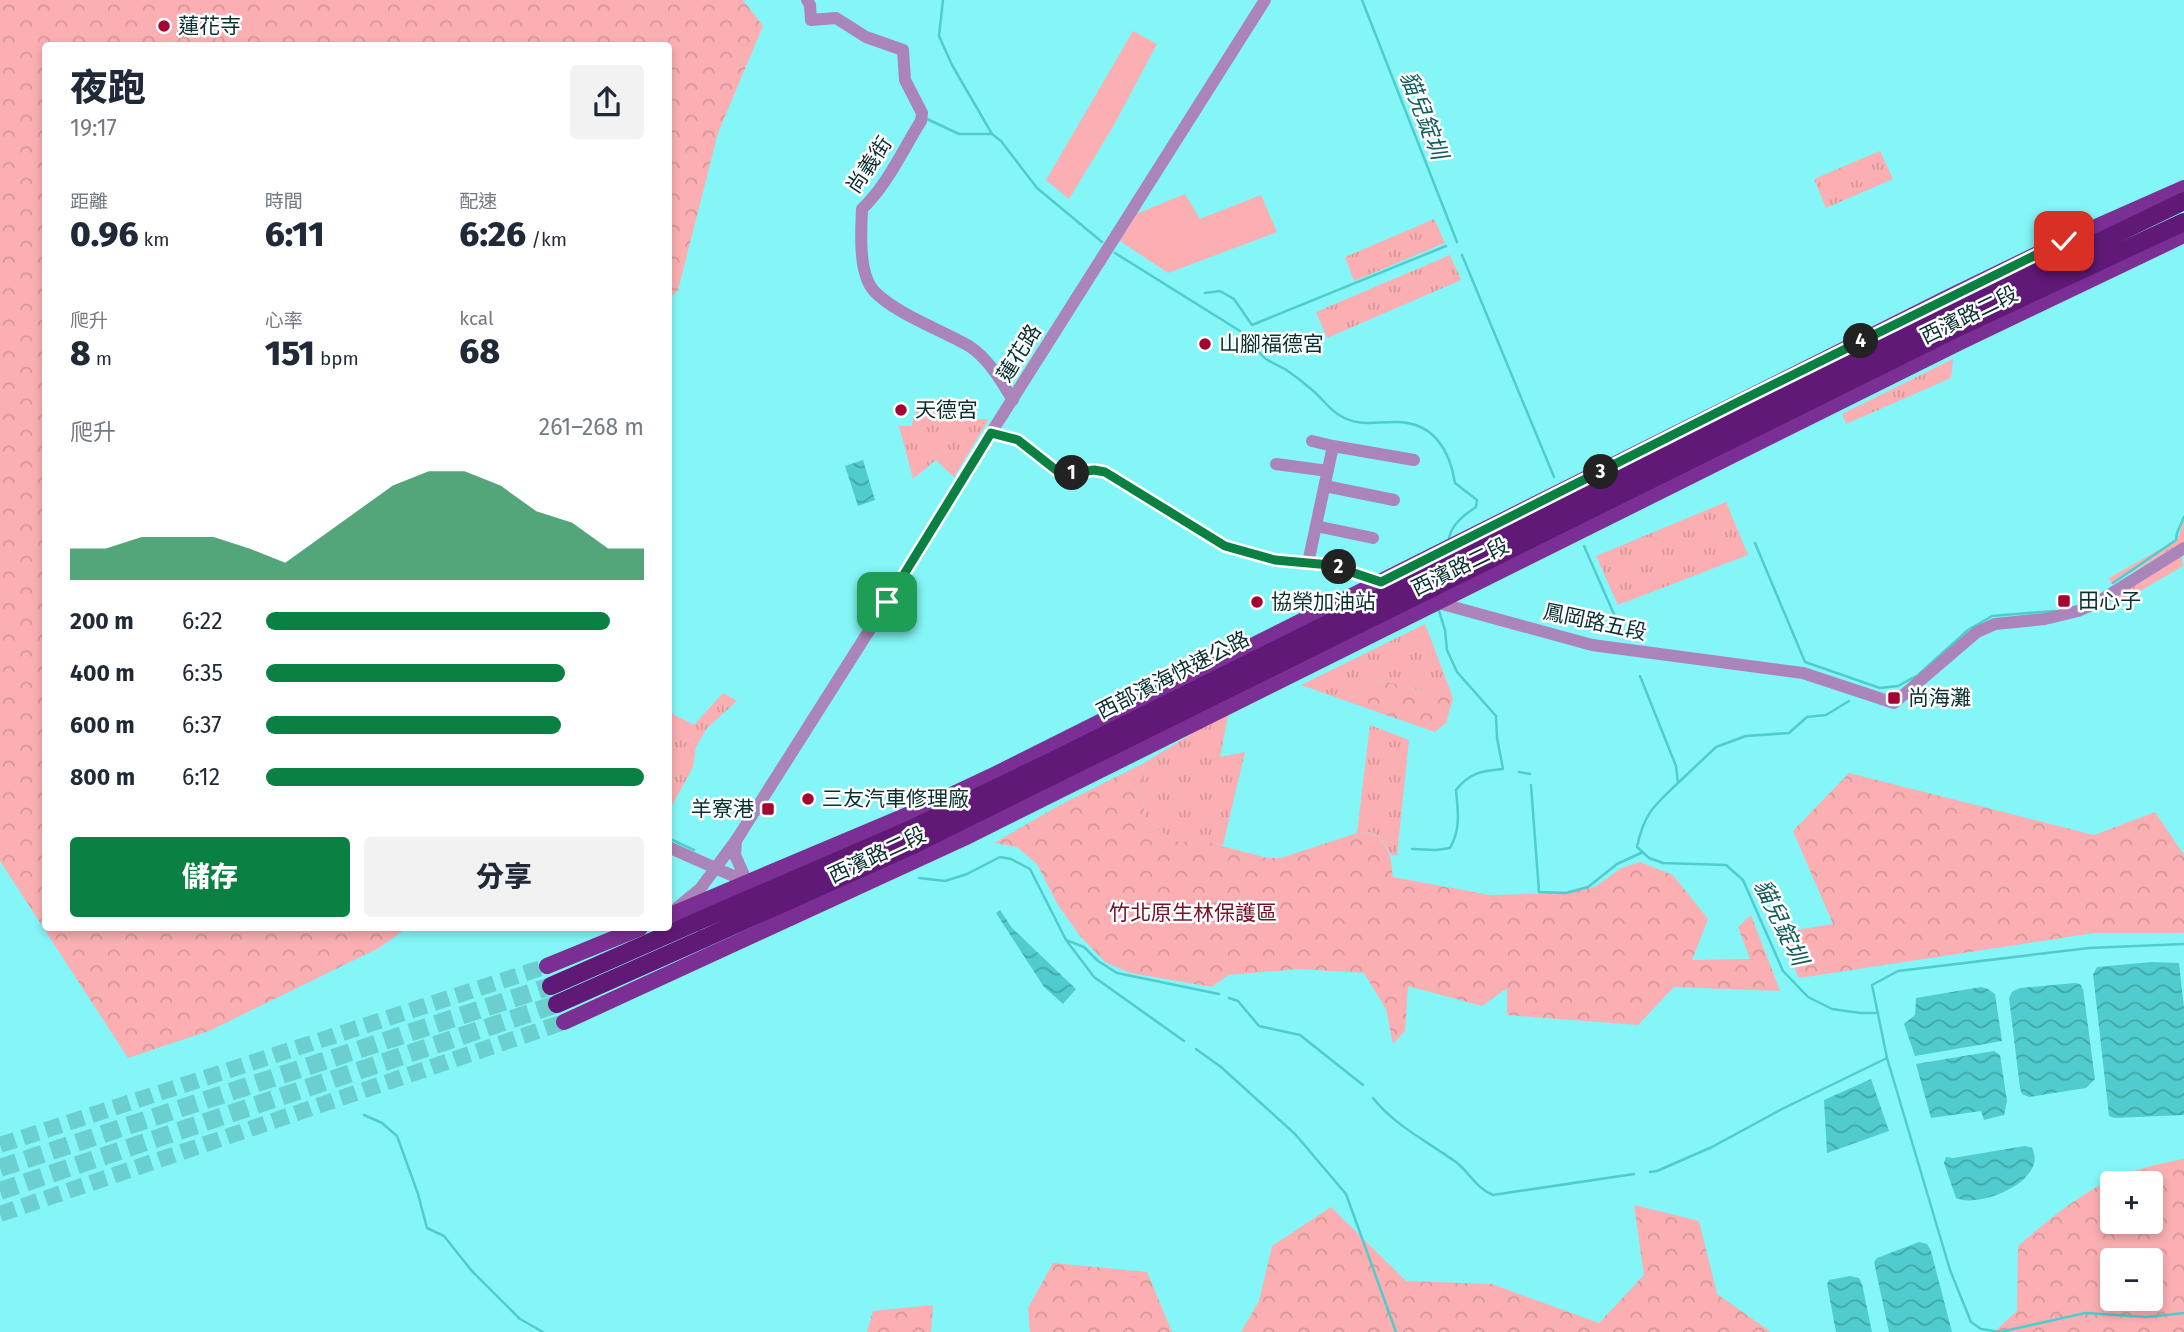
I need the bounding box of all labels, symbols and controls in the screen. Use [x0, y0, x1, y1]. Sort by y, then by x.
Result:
place label: 蓮花寺 [178, 13, 241, 39]
marker: 蓮花寺 [156, 18, 172, 34]
text: 夜跑 [70, 65, 146, 111]
button: share [570, 65, 644, 139]
water label: 貓兒錠圳 [1394, 67, 1455, 166]
text: 19:17 [70, 114, 117, 142]
street label: 尚義街 [841, 132, 897, 198]
text: 距離 [70, 190, 108, 213]
text: 時間 [265, 190, 303, 213]
text: 配速 [459, 190, 497, 213]
pin [2034, 211, 2094, 271]
text: 0.96 [70, 213, 139, 255]
text: 6:11 [265, 213, 324, 255]
text: 6:26 [459, 213, 526, 255]
icon: check [2045, 222, 2083, 260]
text: km [139, 228, 170, 251]
text: /km [526, 228, 567, 251]
street label: 西濱路二段 [1916, 280, 2022, 350]
text: kcal [459, 307, 494, 330]
text: 爬升 [70, 309, 108, 332]
text: 心率 [265, 309, 303, 332]
street label: 蓮花路 [991, 319, 1047, 387]
pin: 4 [1843, 324, 1878, 358]
text: 4 [1855, 329, 1866, 352]
text: 68 [459, 330, 500, 372]
place label: 山腳福德宮 [1219, 331, 1324, 357]
text: 8 [70, 332, 91, 374]
text: 151 [265, 332, 315, 374]
marker: 山腳福德宮 [1197, 336, 1213, 352]
text: m [91, 347, 112, 370]
text: bpm [315, 347, 359, 370]
place label: 天德宮 [915, 397, 978, 423]
marker: 天德宮 [893, 402, 909, 418]
text: 261–268 m [539, 413, 644, 441]
text: 爬升 [70, 418, 116, 446]
pin: 3 [1584, 454, 1618, 490]
pin: 1 [1054, 456, 1090, 490]
text: 3 [1596, 460, 1605, 483]
text: 1 [1067, 461, 1076, 484]
street label: 西濱路二段 [1407, 532, 1513, 602]
pin: 2 [1322, 550, 1356, 584]
text: 2 [1334, 555, 1343, 578]
pin [857, 572, 917, 632]
icon: arrive [868, 583, 906, 621]
place label: 田心子 [2078, 588, 2141, 614]
place label: 協榮加油站 [1271, 589, 1376, 615]
marker: 田心子 [2056, 593, 2072, 609]
marker: 協榮加油站 [1249, 594, 1265, 610]
street label: 鳳岡路五段 [1541, 598, 1649, 646]
text: 200 m [70, 607, 134, 635]
text: 6:22 [182, 607, 223, 635]
street label: 西部濱海快速公路 [1092, 625, 1254, 725]
text: 400 m [70, 659, 135, 687]
text: 6:35 [182, 659, 223, 687]
place label: 尚海灘 [1908, 685, 1971, 711]
marker: 尚海灘 [1886, 690, 1902, 706]
text: 600 m [70, 711, 135, 739]
text: 6:37 [182, 711, 222, 739]
text: 800 m [70, 763, 135, 791]
text: 6:12 [182, 763, 220, 791]
place label: 三友汽車修理廠 [822, 786, 969, 812]
marker: 三友汽車修理廠 [800, 791, 816, 807]
place label: 羊寮港 [691, 796, 754, 822]
marker: 羊寮港 [760, 801, 776, 817]
street label: 西濱路二段 [824, 821, 930, 889]
button: 儲存 [70, 837, 350, 917]
button: 分享 [364, 837, 644, 917]
water label: 貓兒錠圳 [1748, 875, 1815, 972]
park label: 竹北原生林保護區 [1109, 900, 1277, 926]
map controls [2100, 1171, 2163, 1311]
button: + [2100, 1171, 2163, 1234]
button: − [2100, 1248, 2163, 1311]

